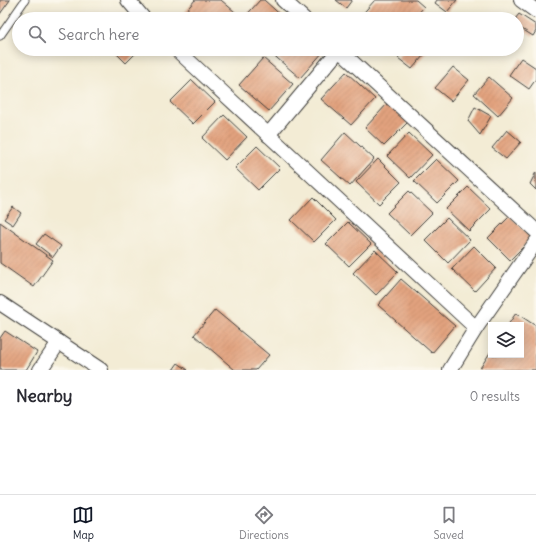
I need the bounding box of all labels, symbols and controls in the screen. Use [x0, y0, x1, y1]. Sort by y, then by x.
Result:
search box [12, 12, 524, 56]
icon: search [26, 23, 48, 45]
text: Search here [58, 25, 139, 44]
map controls [488, 322, 524, 358]
button: layers [488, 322, 524, 358]
text: Nearby [16, 385, 72, 407]
text: 0 results [470, 388, 520, 405]
tab: Map [72, 504, 94, 542]
tab: Directions [239, 504, 289, 542]
tab: Saved [433, 504, 464, 542]

